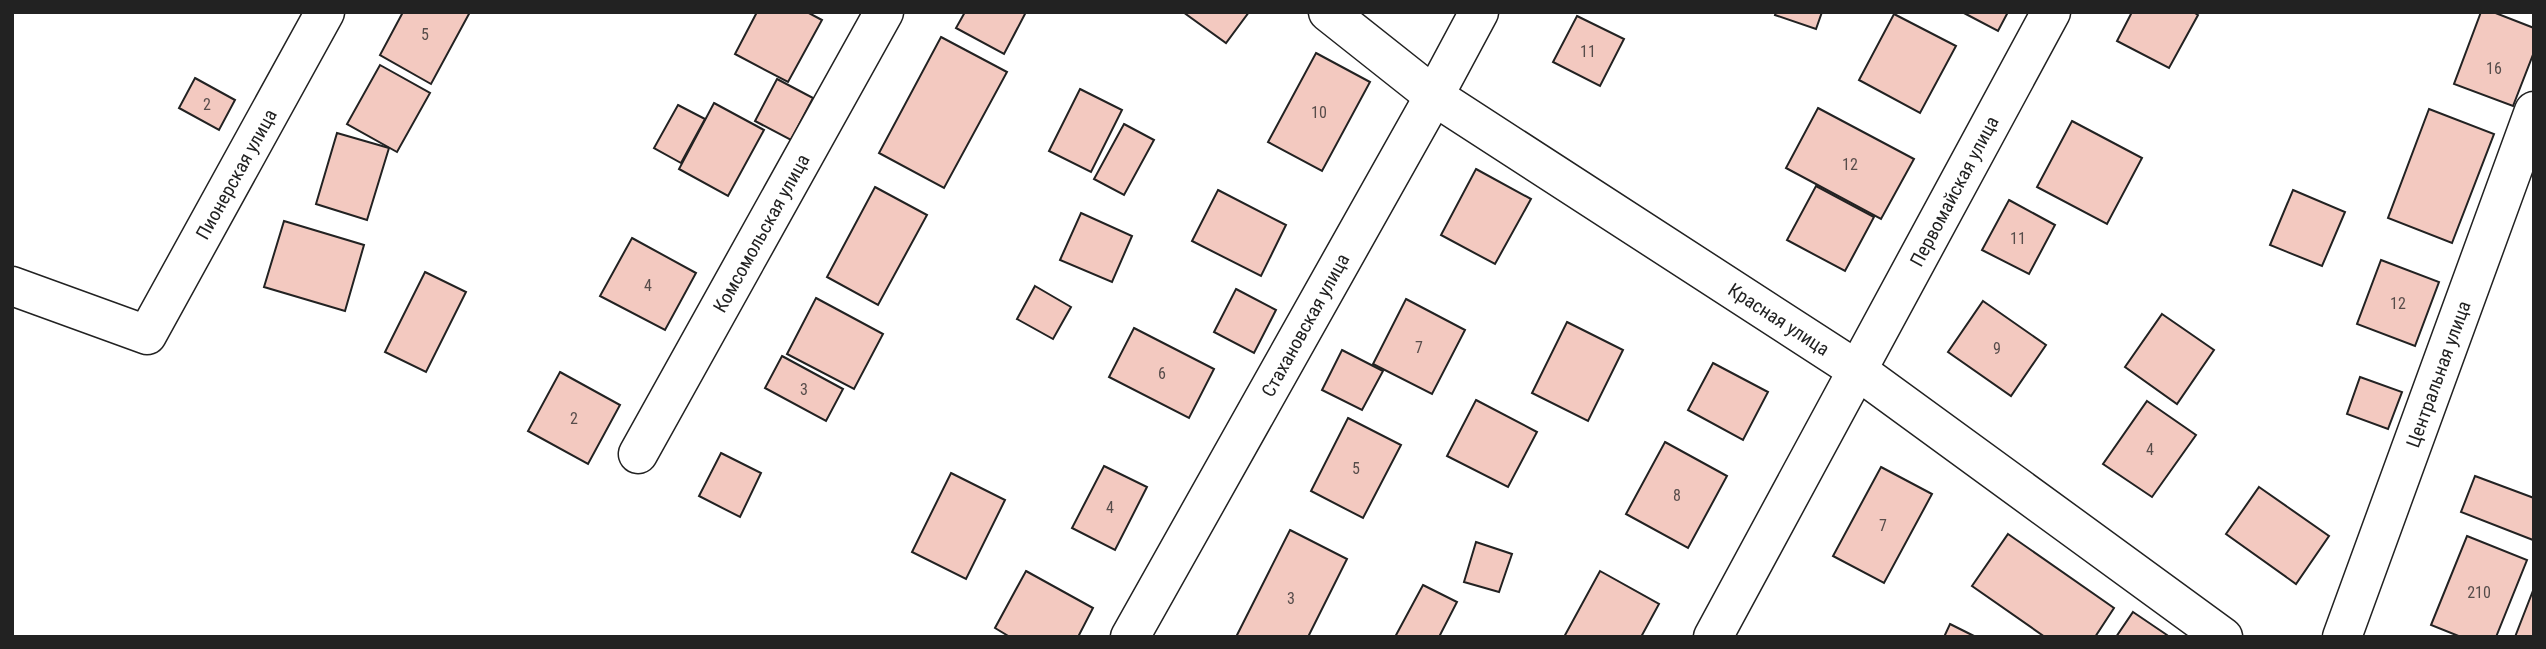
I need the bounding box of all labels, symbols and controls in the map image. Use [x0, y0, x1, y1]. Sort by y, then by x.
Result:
house number: 5 [421, 25, 429, 44]
house number: 11 [1580, 42, 1596, 61]
house number: 16 [2486, 59, 2502, 78]
house number: 2 [203, 95, 211, 114]
house number: 10 [1311, 103, 1327, 122]
street label: Пионерская улица [191, 105, 282, 243]
street label: Первомайская улица [1905, 112, 2004, 270]
street label: Комсомольская улица [708, 150, 815, 316]
house number: 12 [1842, 155, 1858, 174]
house number: 11 [2010, 229, 2026, 248]
street label: Стахановская улица [1256, 249, 1354, 401]
house number: 4 [644, 276, 652, 295]
street label: Красная улица [1724, 278, 1834, 361]
house number: 12 [2390, 294, 2406, 313]
street label: Центральная улица [2401, 298, 2476, 451]
house number: 7 [1415, 338, 1423, 357]
house number: 9 [1993, 339, 2001, 358]
house number: 6 [1158, 364, 1166, 383]
house number: 3 [800, 380, 808, 399]
house number: 2 [570, 409, 578, 428]
house number: 4 [2146, 440, 2154, 459]
house number: 5 [1352, 459, 1360, 478]
house number: 8 [1673, 486, 1681, 505]
house number: 4 [1106, 498, 1114, 517]
house number: 7 [1879, 516, 1887, 535]
house number: 210 [2467, 583, 2491, 602]
house number: 3 [1287, 589, 1295, 608]

